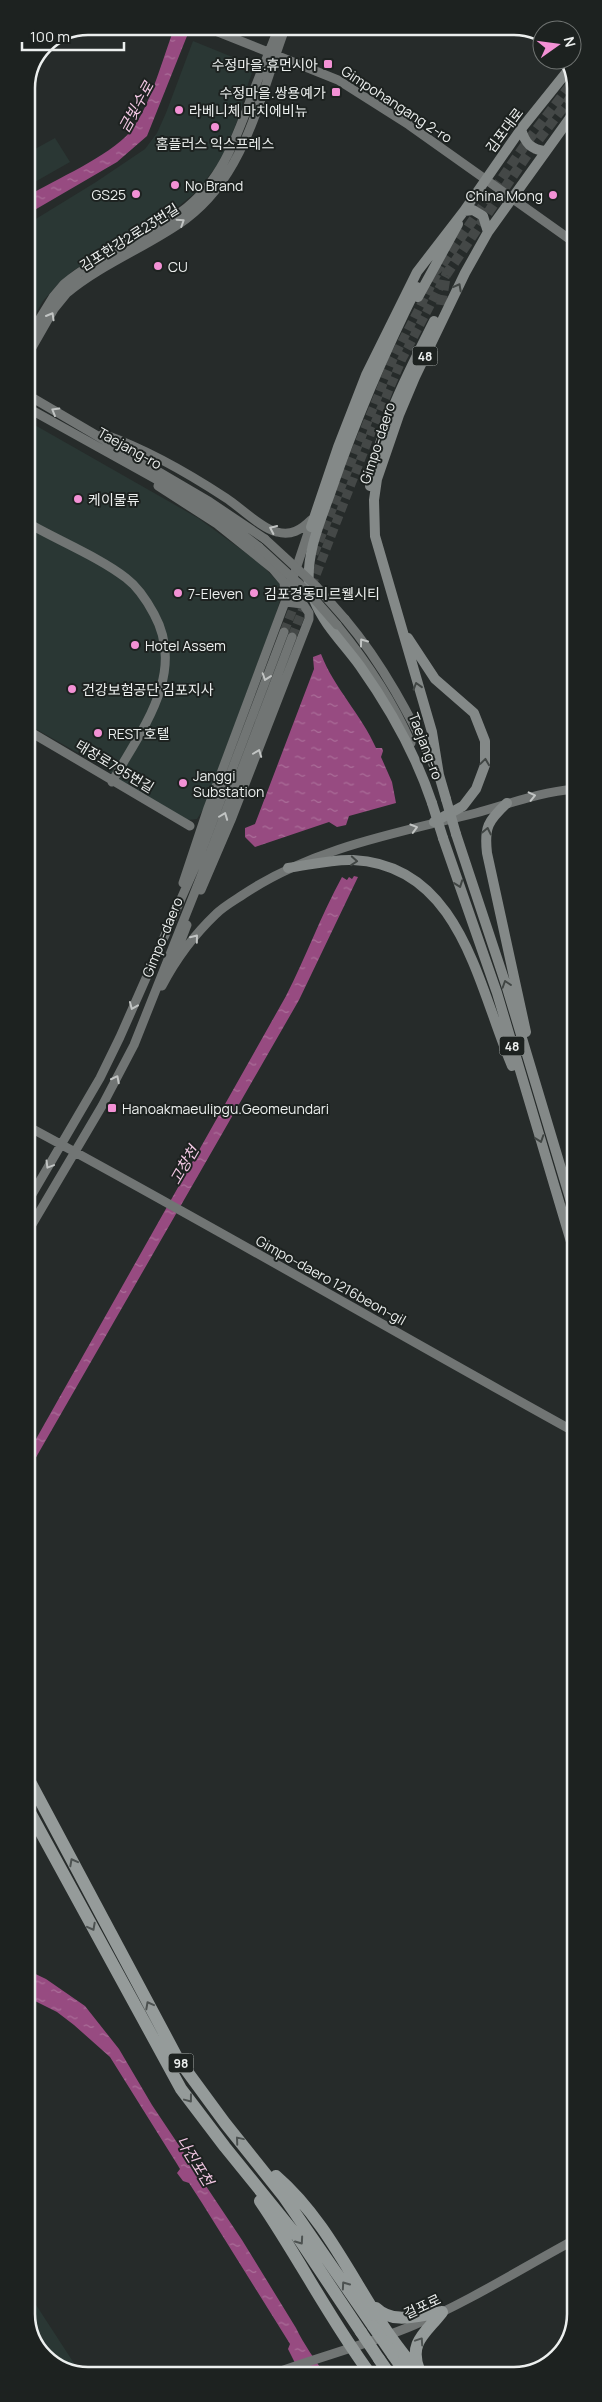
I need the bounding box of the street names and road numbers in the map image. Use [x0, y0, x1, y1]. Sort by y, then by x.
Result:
street label: Gimpohangang 2-ro [338, 61, 456, 147]
street label: 김포대로 [481, 104, 527, 156]
street label: 김포한강2로23번길 [76, 199, 182, 275]
road number: 48 [412, 346, 438, 366]
street label: Gimpo-daero [355, 400, 399, 486]
street label: Taejang-ro [95, 423, 165, 473]
street label: Taejang-ro [405, 710, 447, 782]
street label: 태장로795번길 [72, 735, 158, 797]
street label: Gimpo-daero [137, 894, 187, 980]
road number: 48 [500, 1036, 524, 1056]
street label: Gimpo-daero 1216beon-gil [252, 1231, 410, 1329]
road number: 98 [168, 2054, 194, 2072]
street label: 걸포로 [400, 2289, 444, 2323]

